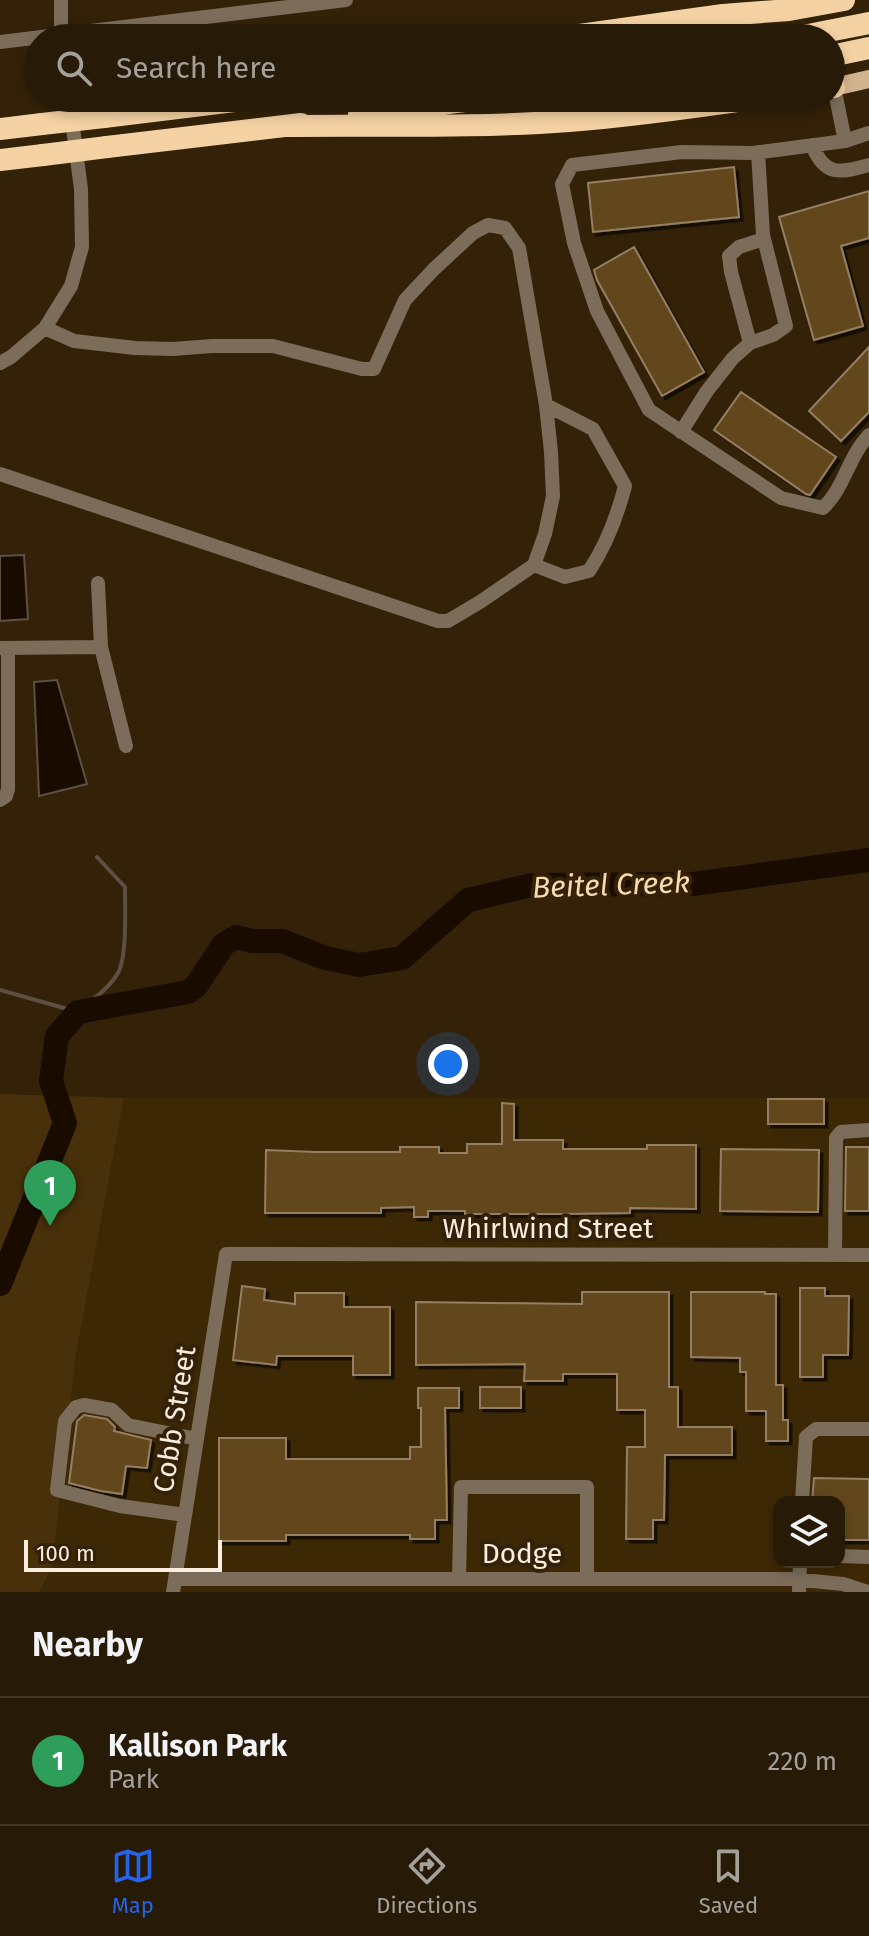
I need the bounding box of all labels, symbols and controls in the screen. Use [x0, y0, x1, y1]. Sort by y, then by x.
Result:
search box [24, 24, 845, 112]
icon: search [52, 46, 96, 90]
text: Search here [116, 50, 276, 86]
water label: Beitel Creek [531, 864, 691, 906]
your location [428, 1044, 468, 1084]
pin: 1 [24, 1160, 76, 1226]
street label: Whirlwind Street [443, 1212, 654, 1245]
street label: Cobb Street [147, 1342, 203, 1495]
map controls [773, 1496, 845, 1568]
button: layers [773, 1496, 845, 1568]
scale bar [24, 1536, 222, 1572]
street label: Dodge [482, 1537, 562, 1570]
text: 100 m [36, 1540, 95, 1567]
text: Nearby [32, 1624, 143, 1665]
text: Kallison Park [108, 1728, 287, 1764]
text: 1 [52, 1746, 64, 1777]
text: 220 m [768, 1746, 837, 1777]
text: Park [108, 1764, 159, 1795]
tab: Map [111, 1844, 155, 1919]
tab: Directions [376, 1844, 477, 1919]
tab: Saved [699, 1844, 758, 1919]

